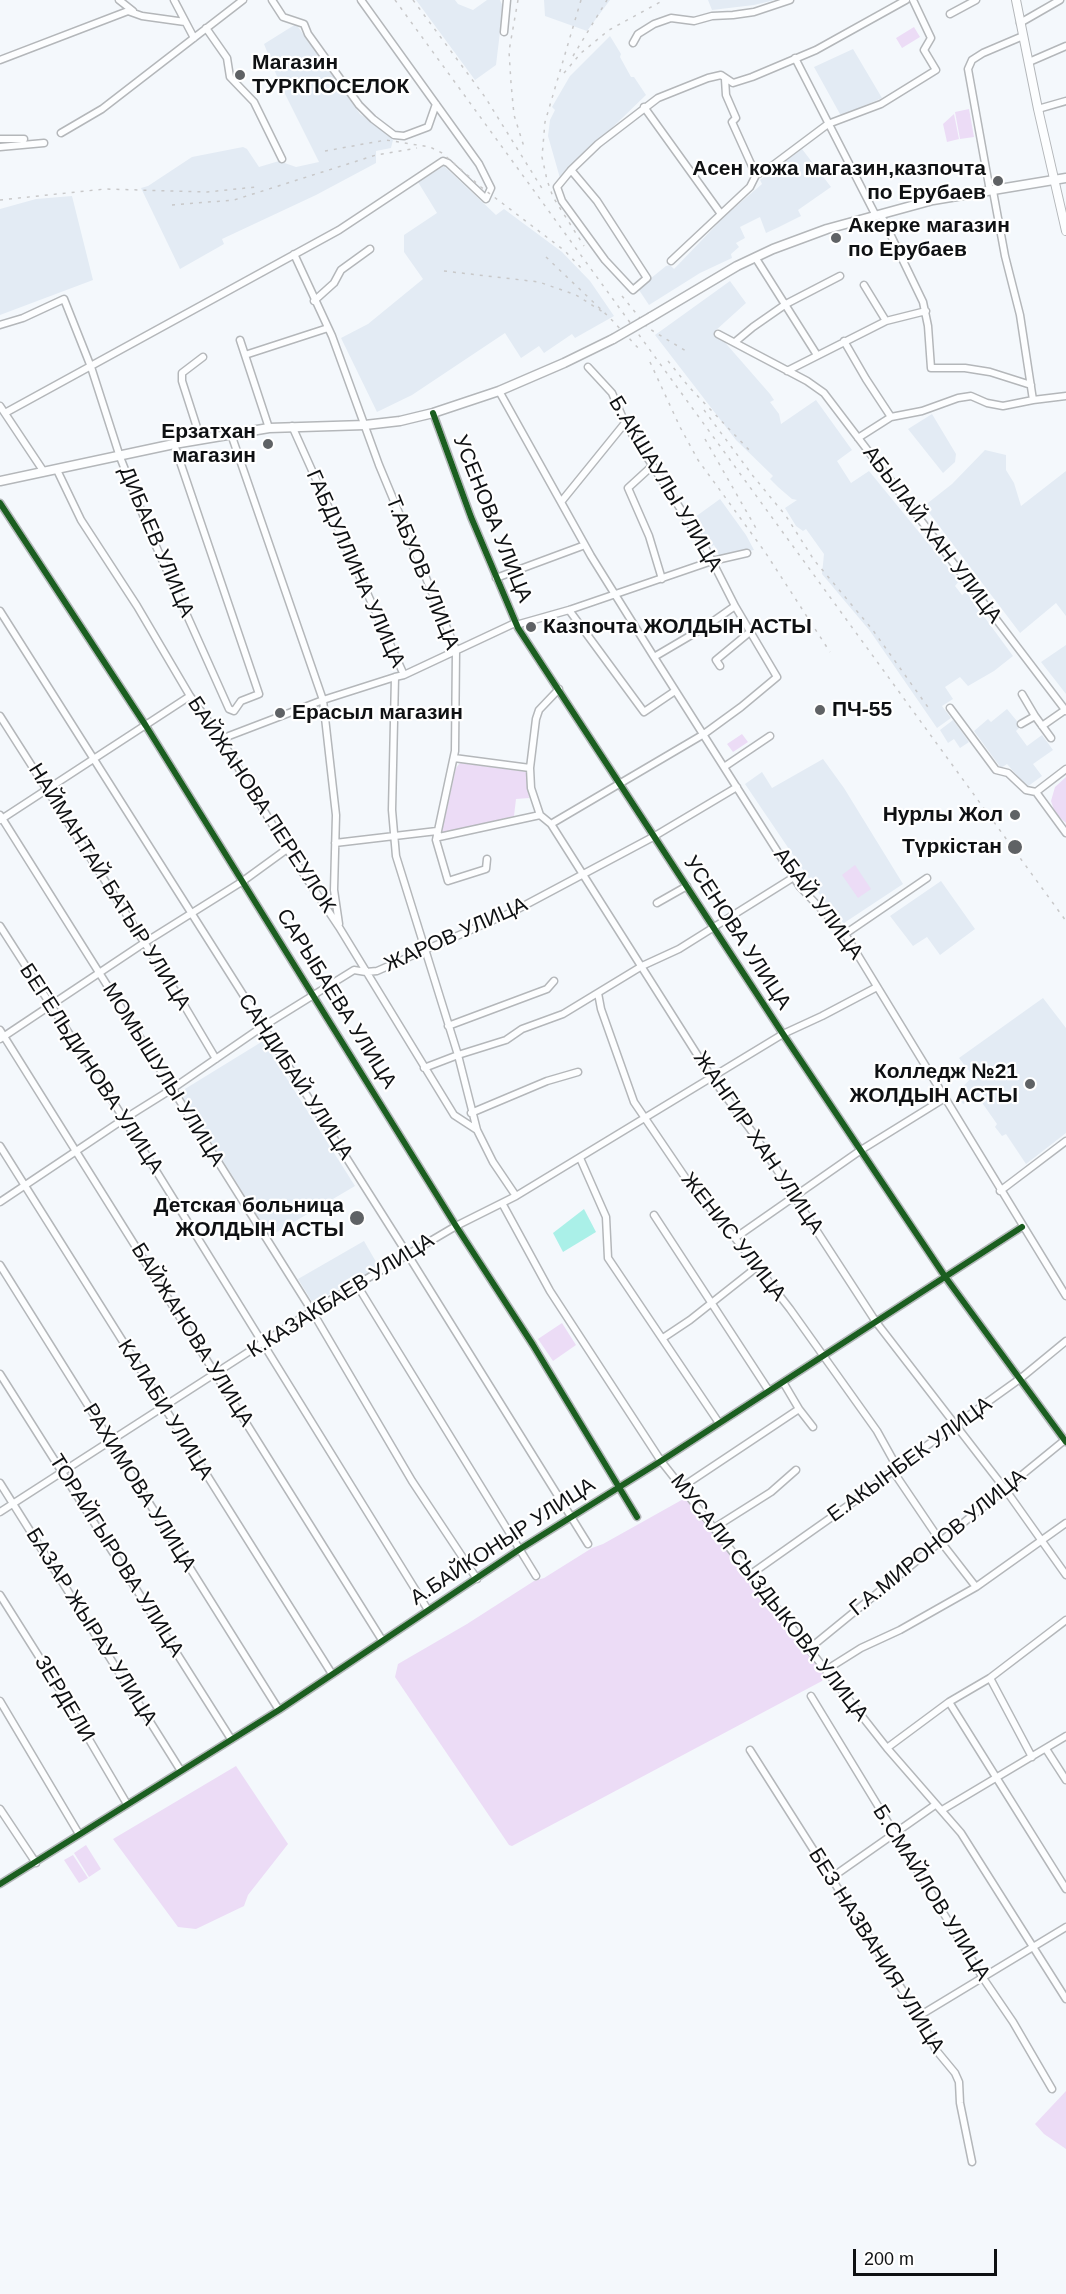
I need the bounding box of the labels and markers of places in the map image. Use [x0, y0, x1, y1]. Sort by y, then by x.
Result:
place label: Магазин ТУРКПОСЕЛОК [252, 50, 409, 100]
marker: Магазин ТУРКПОСЕЛОК [233, 68, 247, 82]
place label: Асен кожа магазин,казпочта по Ерубаев [692, 156, 986, 206]
marker: Асен кожа магазин,казпочта по Ерубаев [991, 174, 1005, 188]
place label: Акерке магазин по Ерубаев [848, 213, 1010, 263]
marker: Акерке магазин по Ерубаев [829, 231, 843, 245]
place label: Ерзатхан магазин [161, 419, 256, 469]
marker: Ерзатхан магазин [261, 437, 275, 451]
place label: Казпочта ЖОЛДЫН АСТЫ [543, 614, 812, 640]
marker: Казпочта ЖОЛДЫН АСТЫ [524, 620, 538, 634]
place label: ПЧ-55 [832, 697, 892, 723]
place label: Ерасыл магазин [292, 700, 463, 726]
marker: ПЧ-55 [813, 703, 827, 717]
marker: Ерасыл магазин [273, 706, 287, 720]
place label: Нурлы Жол [883, 802, 1003, 828]
marker: Нурлы Жол [1008, 808, 1022, 822]
place label: Түркістан [902, 834, 1002, 860]
marker: Түркістан [1006, 838, 1024, 856]
place label: Колледж №21 ЖОЛДЫН АСТЫ [850, 1059, 1018, 1109]
marker: Колледж №21 ЖОЛДЫН АСТЫ [1023, 1077, 1037, 1091]
place label: Детская больница ЖОЛДЫН АСТЫ [153, 1193, 344, 1243]
marker: Детская больница ЖОЛДЫН АСТЫ [348, 1209, 366, 1227]

